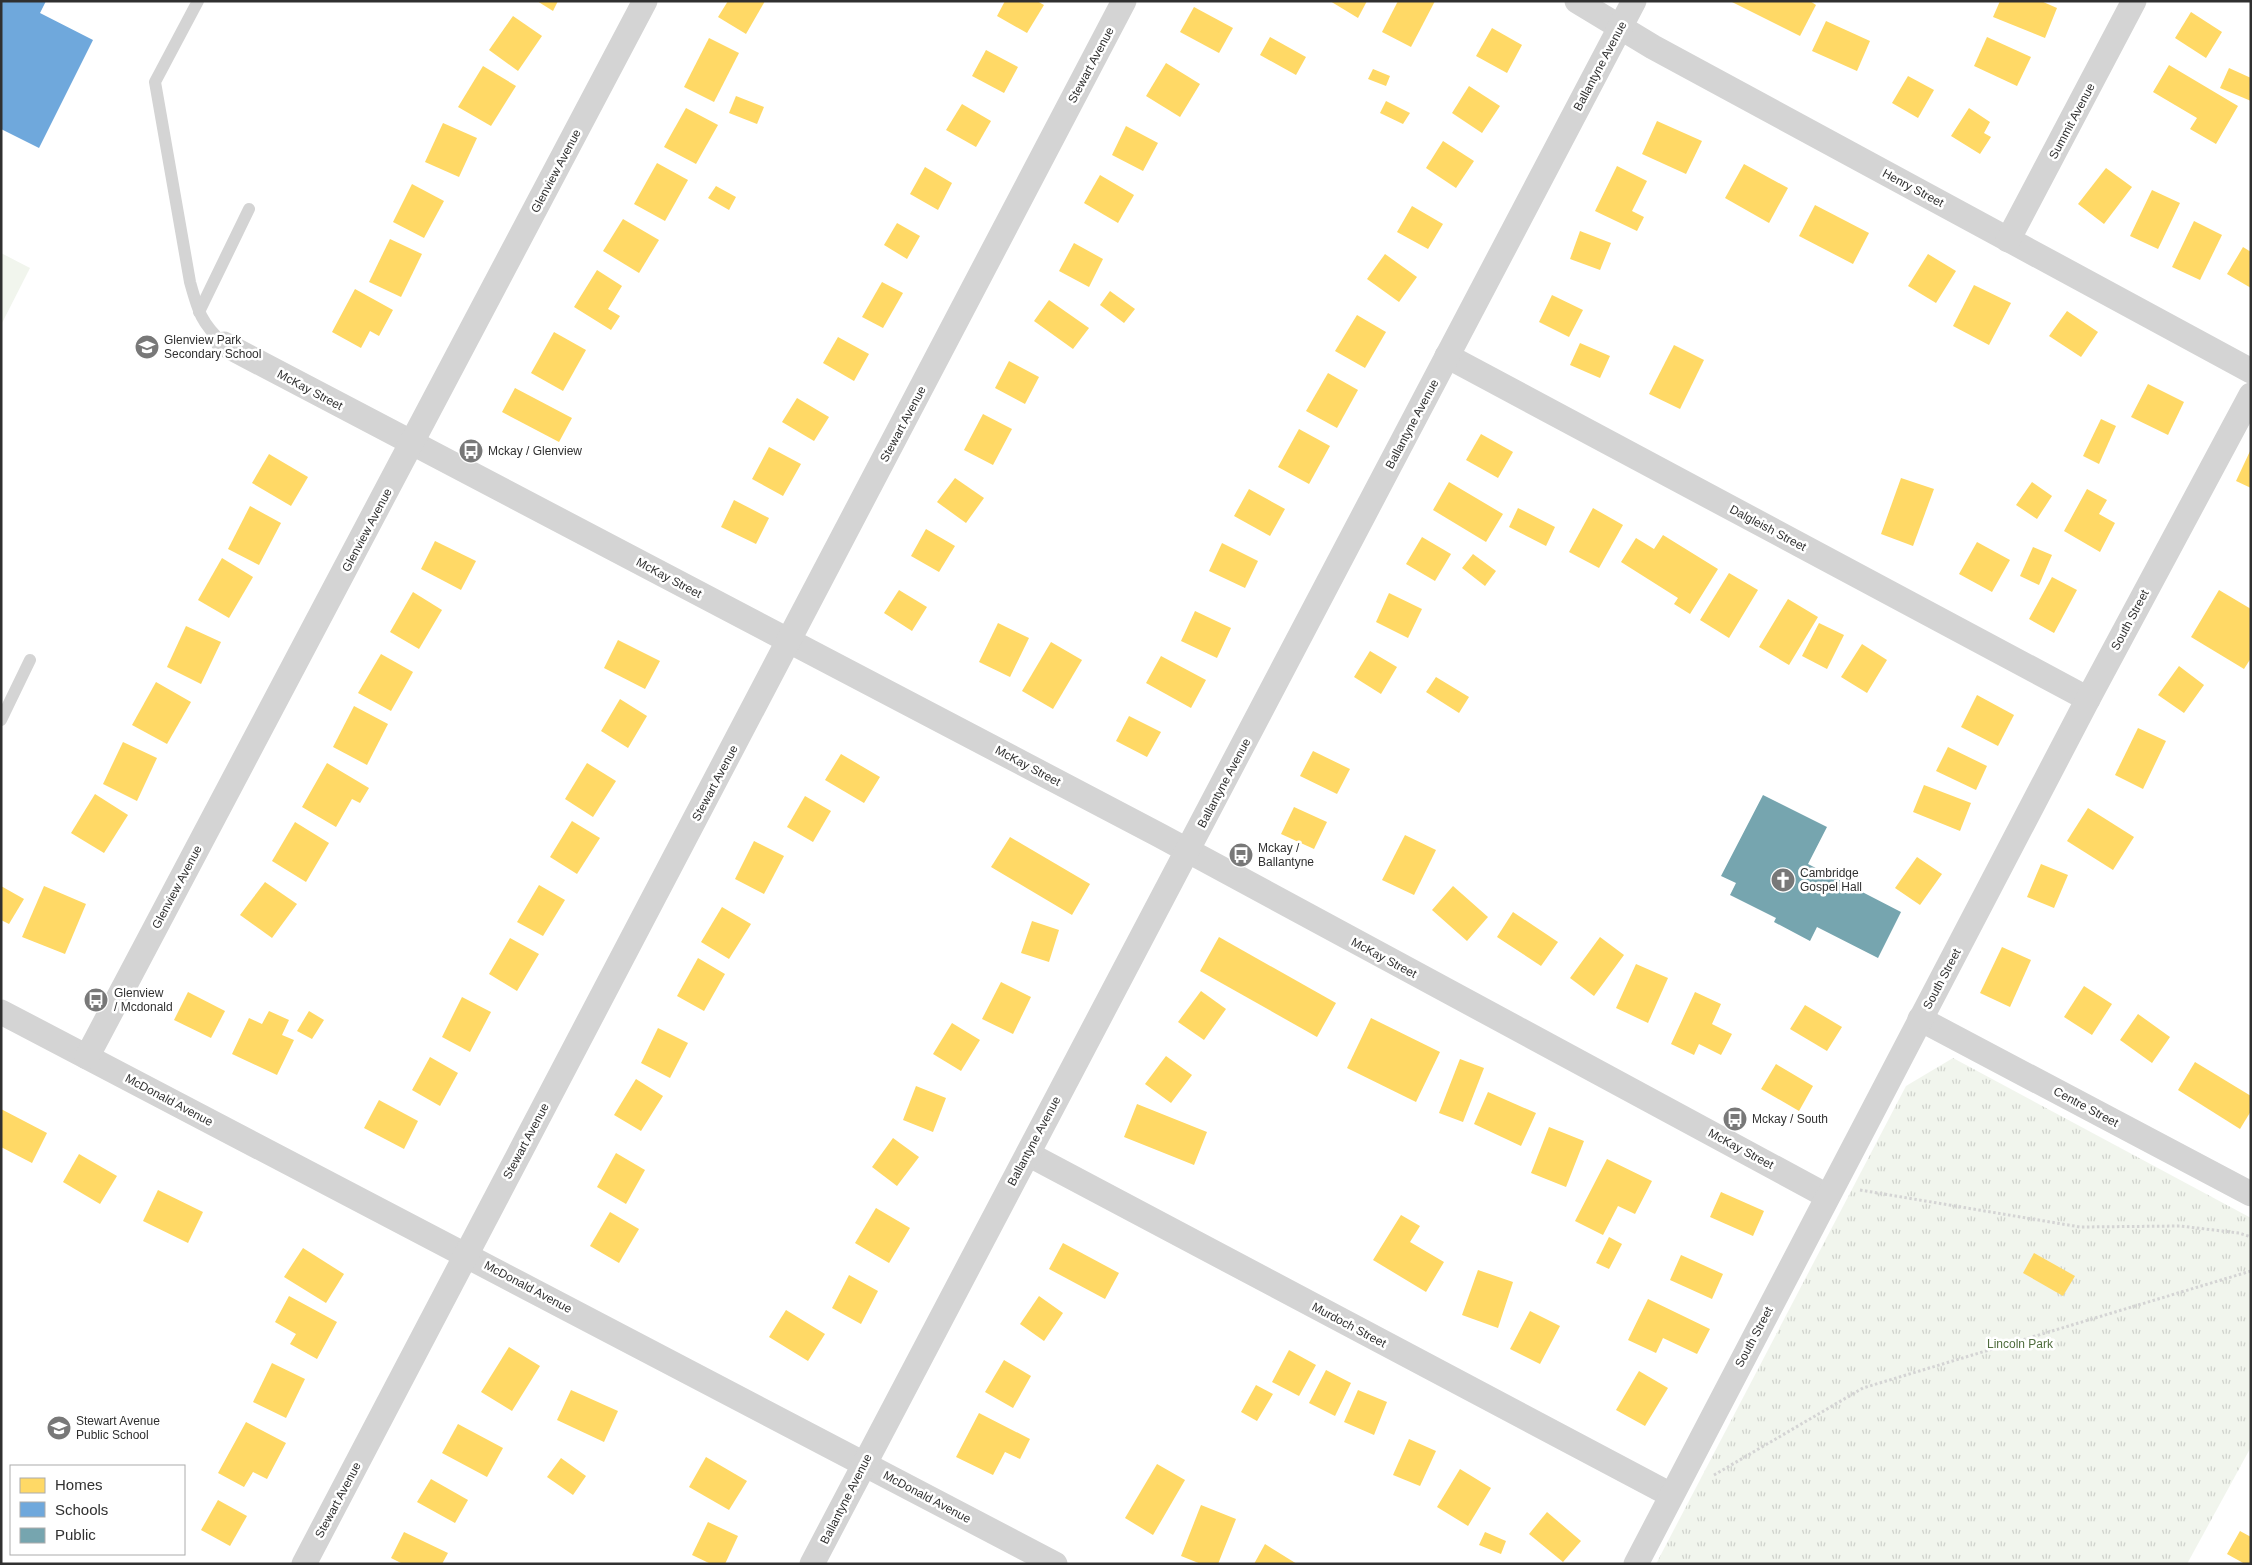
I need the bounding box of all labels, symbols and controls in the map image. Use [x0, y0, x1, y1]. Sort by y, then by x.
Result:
street label: Ballantyne Avenue [1571, 19, 1630, 113]
street label: Stewart Avenue [1065, 24, 1117, 105]
street label: Summit Avenue [2046, 80, 2098, 161]
street label: Glenview Avenue [528, 127, 584, 215]
street label: Henry Street [1880, 166, 1947, 210]
place label: Glenview Park Secondary School [164, 333, 261, 361]
school or university icon: Glenview Park Secondary School [134, 334, 160, 360]
street label: McKay Street [275, 367, 346, 413]
street label: Ballantyne Avenue [1383, 377, 1442, 471]
street label: Stewart Avenue [877, 383, 929, 464]
bus stop icon: Mckay / Glenview [458, 438, 484, 464]
place label: Mckay / Glenview [488, 444, 582, 458]
street label: Glenview Avenue [339, 486, 395, 574]
street label: Dalgleish Street [1727, 502, 1809, 554]
street label: McKay Street [634, 555, 705, 601]
street label: South Street [2108, 587, 2152, 653]
street label: Ballantyne Avenue [1195, 736, 1254, 830]
street label: Stewart Avenue [689, 742, 741, 823]
street label: McKay Street [993, 743, 1064, 789]
place label: Mckay / Ballantyne [1258, 841, 1314, 869]
bus stop icon: Mckay / Ballantyne [1228, 842, 1254, 868]
street label: Glenview Avenue [149, 843, 205, 931]
place label: Cambridge Gospel Hall [1800, 866, 1862, 894]
church icon: Cambridge Gospel Hall [1770, 867, 1796, 893]
street label: McKay Street [1349, 935, 1420, 981]
street label: South Street [1920, 946, 1964, 1012]
place label: Glenview / Mcdonald [114, 986, 173, 1014]
bus stop icon: Glenview / Mcdonald [83, 987, 109, 1013]
street label: McDonald Avenue [123, 1071, 215, 1129]
street label: Centre Street [2051, 1084, 2121, 1130]
street label: Ballantyne Avenue [1005, 1094, 1064, 1188]
street label: Stewart Avenue [500, 1100, 552, 1181]
bus stop icon: Mckay / South [1722, 1106, 1748, 1132]
place label: Mckay / South [1752, 1112, 1828, 1126]
street label: McKay Street [1706, 1126, 1777, 1172]
street label: McDonald Avenue [482, 1258, 574, 1316]
street label: Murdoch Street [1309, 1300, 1389, 1351]
street label: South Street [1732, 1304, 1776, 1370]
park label: Lincoln Park [1987, 1337, 2054, 1351]
place label: Stewart Avenue Public School [76, 1414, 160, 1442]
school or university icon: Stewart Avenue Public School [46, 1415, 72, 1441]
street label: Ballantyne Avenue [817, 1451, 875, 1546]
street label: Stewart Avenue [312, 1459, 364, 1540]
legend [10, 1465, 185, 1555]
street label: McDonald Avenue [881, 1468, 973, 1526]
text: Homes [55, 1476, 103, 1493]
text: Schools [55, 1501, 108, 1518]
text: Public [55, 1526, 96, 1543]

